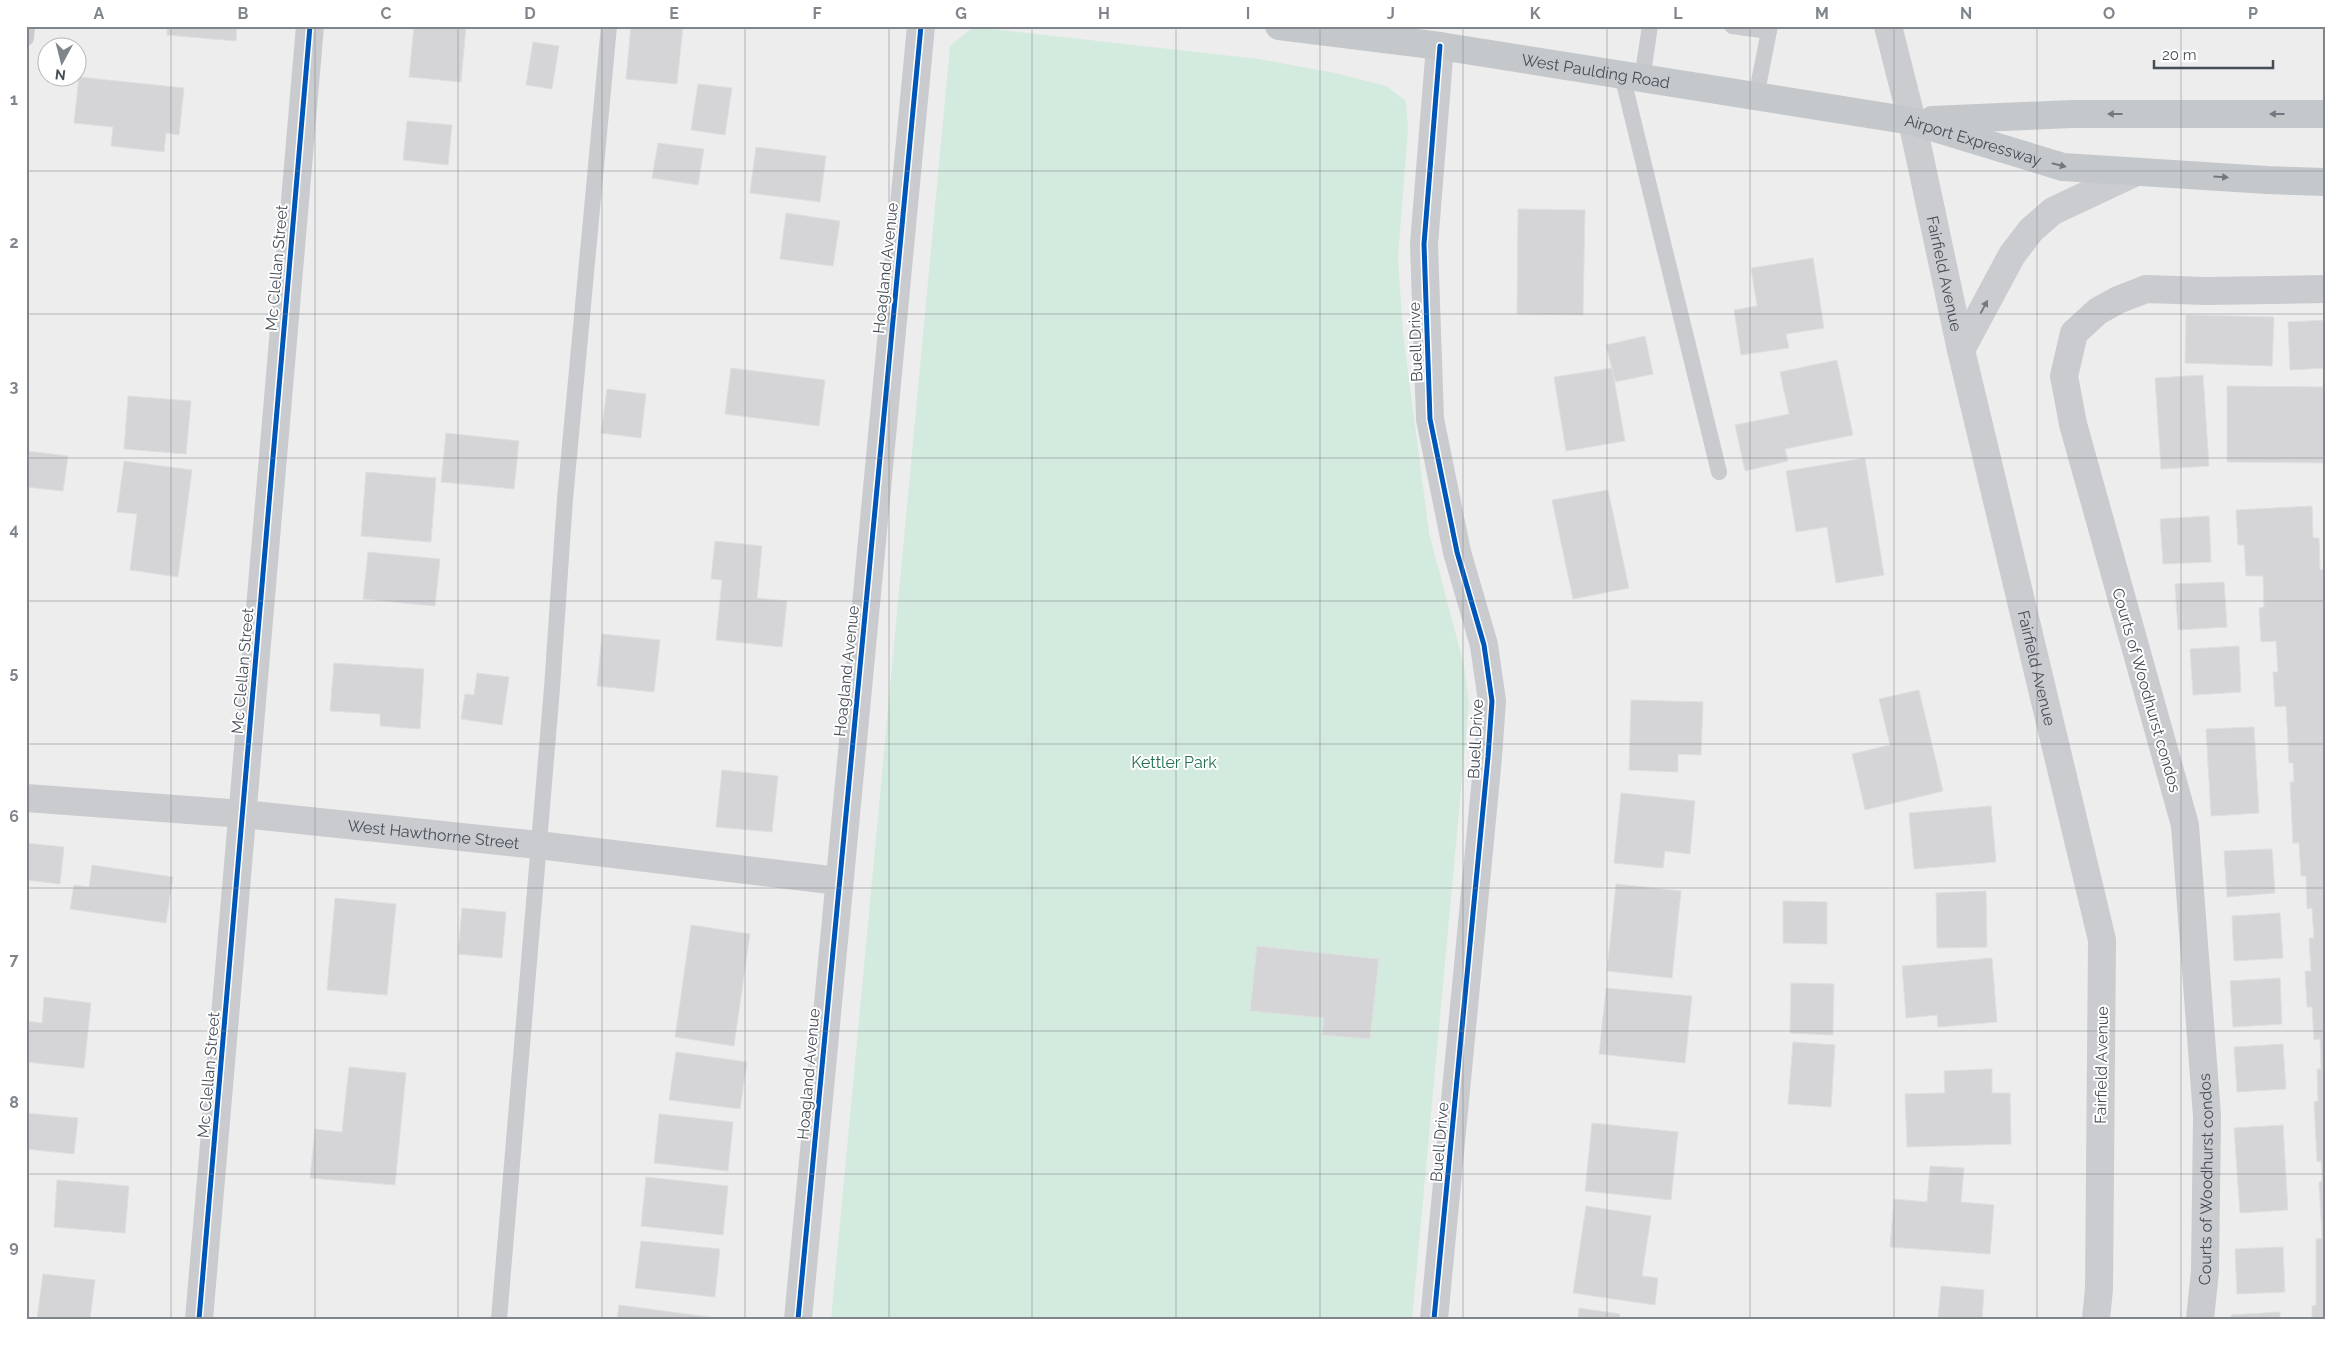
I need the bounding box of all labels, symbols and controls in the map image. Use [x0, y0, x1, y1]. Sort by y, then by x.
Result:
text: A [94, 4, 105, 23]
text: B [238, 4, 249, 23]
text: C [381, 4, 392, 23]
text: D [524, 4, 536, 23]
text: E [669, 4, 679, 23]
text: F [812, 4, 822, 23]
text: G [955, 4, 967, 23]
text: H [1098, 4, 1110, 23]
text: I [1246, 4, 1250, 23]
text: J [1387, 4, 1395, 23]
text: K [1530, 4, 1541, 23]
text: L [1673, 4, 1683, 23]
text: M [1815, 4, 1829, 23]
text: N [1960, 4, 1972, 23]
text: O [2103, 4, 2115, 23]
text: P [2248, 4, 2258, 23]
north arrow [38, 38, 88, 88]
scale bar [2154, 38, 2273, 70]
text: 20 m [2162, 46, 2197, 64]
street label: West Paulding Road [1520, 50, 1671, 92]
text: N [54, 66, 67, 83]
text: 1 [10, 90, 18, 109]
one-way arrow [2106, 110, 2122, 118]
one-way arrow [2269, 110, 2285, 118]
street label: Airport Expressway [1903, 111, 2044, 170]
one-way arrow [2051, 161, 2066, 169]
one-way arrow [2213, 174, 2229, 182]
street label: Hoagland Avenue [869, 201, 902, 335]
street label: Mc Clellan Street [262, 203, 292, 332]
street label: Fairfield Avenue [1923, 214, 1966, 333]
text: 2 [9, 233, 19, 252]
one-way arrow [1979, 301, 1988, 314]
street label: Buell Drive [1405, 302, 1426, 382]
text: 3 [10, 377, 19, 396]
text: 4 [9, 520, 19, 539]
street label: Courts of Woodhurst condos [2108, 586, 2185, 795]
street label: Hoagland Avenue [830, 604, 863, 738]
street label: Mc Clellan Street [228, 606, 258, 735]
street label: Fairfield Avenue [2014, 608, 2059, 728]
text: 5 [10, 663, 19, 682]
street label: Buell Drive [1464, 699, 1487, 779]
park label: Kettler Park [1131, 753, 1217, 772]
text: 6 [9, 807, 19, 826]
street label: West Hawthorne Street [346, 816, 521, 853]
text: 7 [10, 950, 19, 969]
street label: Fairfield Avenue [2091, 1006, 2112, 1124]
street label: Hoagland Avenue [793, 1008, 824, 1141]
street label: Mc Clellan Street [194, 1010, 224, 1139]
street label: Courts of Woodhurst condos [2195, 1072, 2217, 1286]
text: 8 [9, 1093, 19, 1112]
street label: Buell Drive [1427, 1101, 1452, 1183]
text: 9 [9, 1237, 19, 1256]

